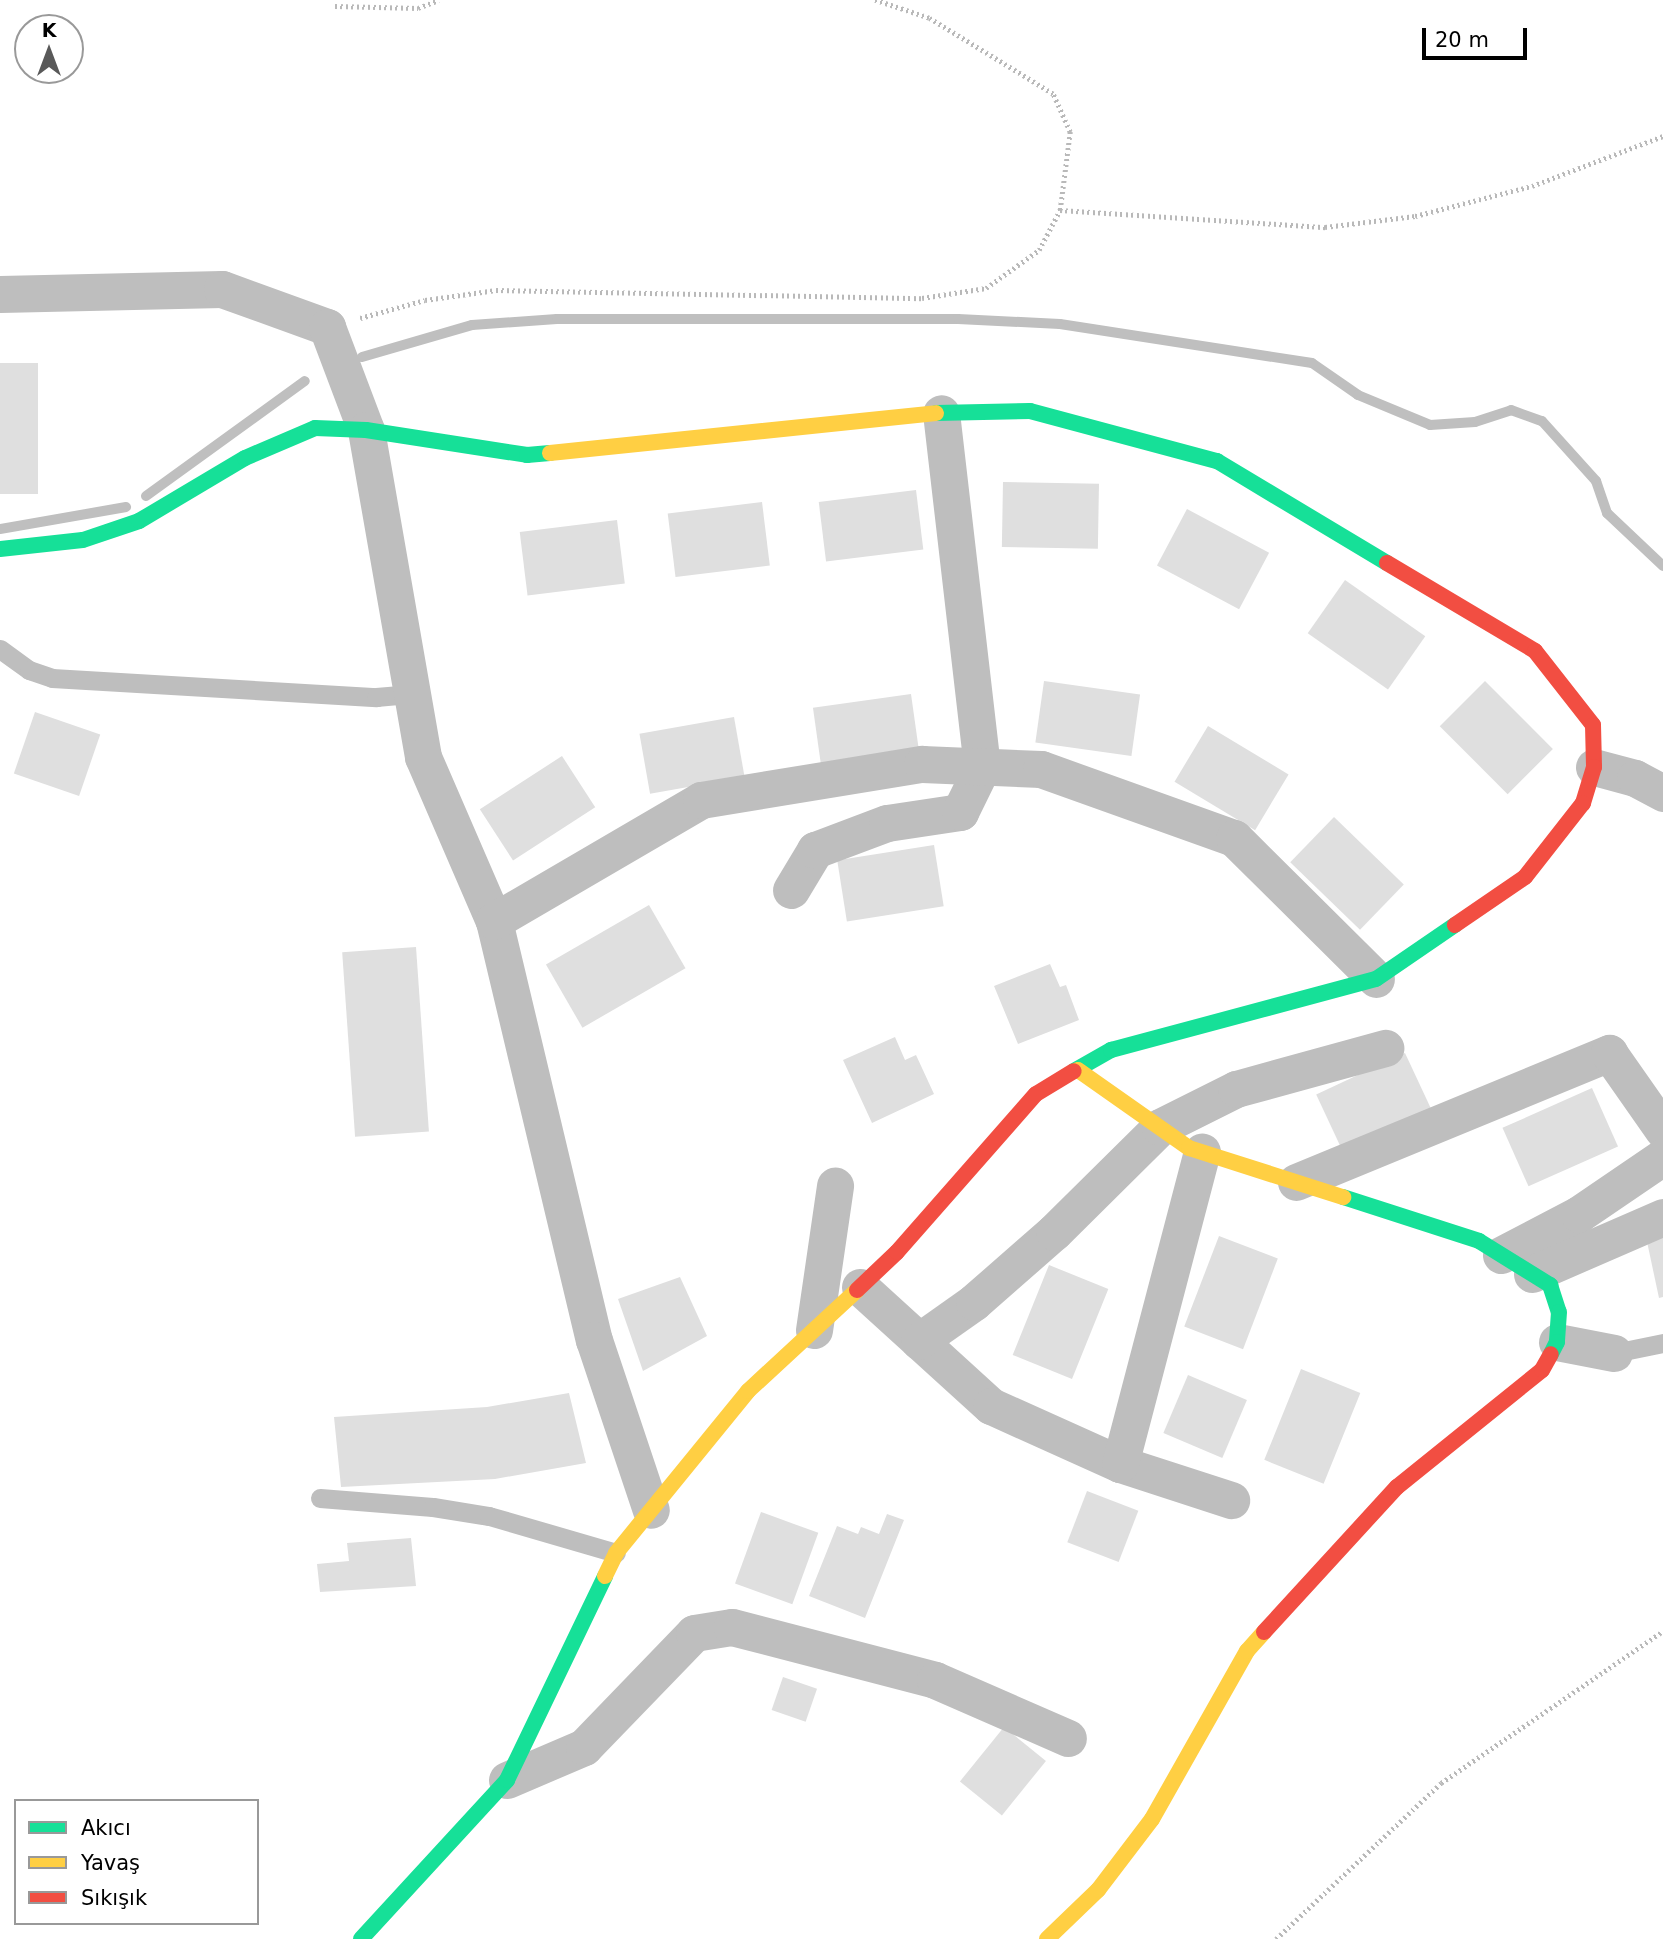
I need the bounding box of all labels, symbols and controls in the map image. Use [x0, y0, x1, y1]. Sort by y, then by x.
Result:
north arrow [14, 14, 84, 84]
scale bar [1425, 14, 1530, 58]
text: K [42, 19, 56, 41]
text: 20 m [1435, 28, 1489, 52]
legend [14, 1799, 259, 1925]
text: Akıcı [81, 1816, 131, 1840]
text: Yavaş [81, 1851, 140, 1875]
text: Sıkışık [81, 1886, 147, 1910]

